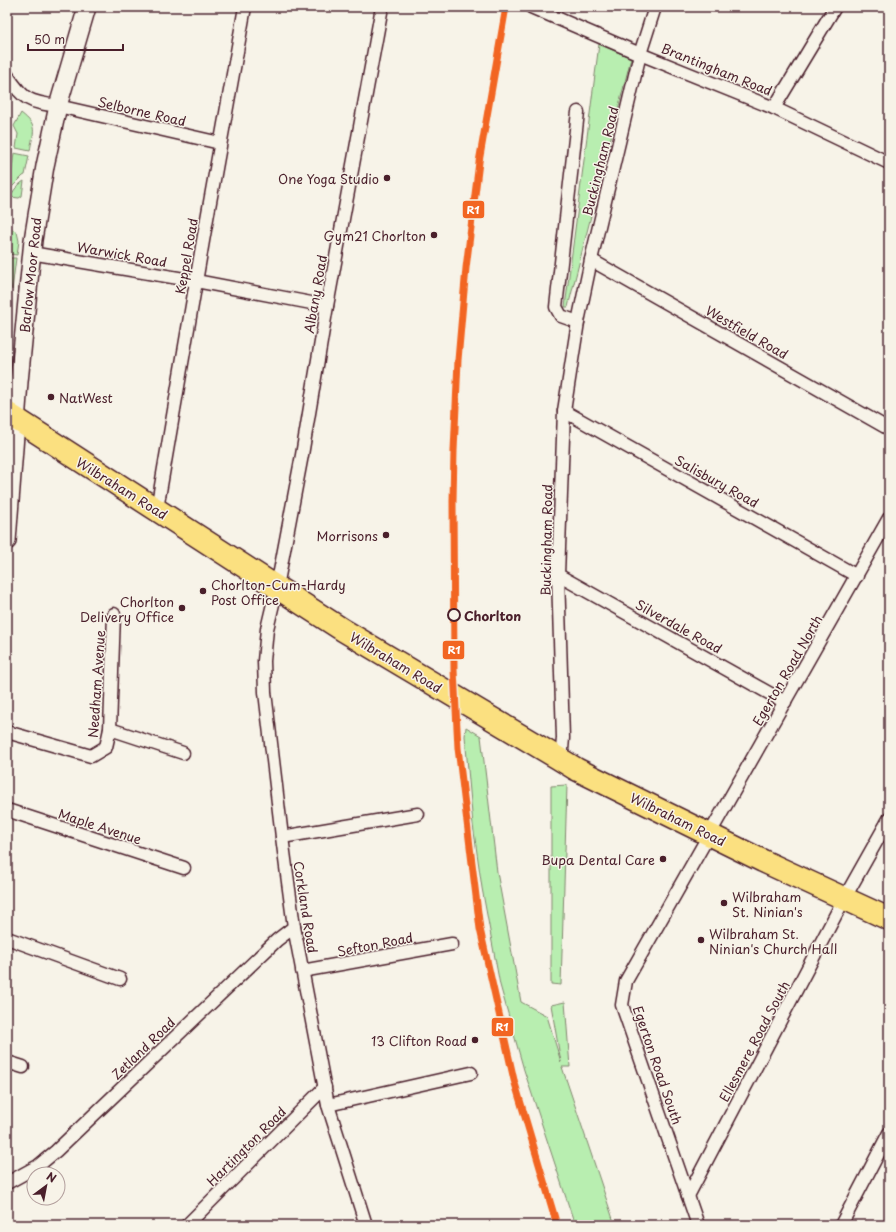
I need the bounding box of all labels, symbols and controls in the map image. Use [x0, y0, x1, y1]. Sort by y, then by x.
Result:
scale bar [28, 26, 123, 52]
text: 50 m [34, 30, 65, 48]
street label: Brantingham Road [659, 38, 775, 100]
street label: Selborne Road [96, 92, 188, 130]
street label: Buckingham Road [577, 104, 623, 218]
place label: One Yoga Studio [278, 169, 379, 188]
marker: One Yoga Studio [382, 173, 392, 183]
line badge: R1 [462, 200, 485, 219]
text: R1 [467, 201, 479, 218]
street label: Barlow Moor Road [14, 216, 46, 334]
street label: Keppel Road [170, 217, 202, 295]
place label: Gym21 Chorlton [323, 226, 426, 245]
marker: Gym21 Chorlton [429, 230, 439, 240]
street label: Warwick Road [75, 237, 169, 271]
street label: Albany Road [299, 253, 331, 335]
street label: Westfield Road [702, 301, 792, 363]
place label: NatWest [59, 388, 113, 407]
marker: NatWest [46, 392, 56, 402]
street label: Salisbury Road [672, 450, 762, 512]
street label: Wilbraham Road [73, 452, 171, 524]
street label: Buckingham Road [536, 484, 556, 596]
place label: Morrisons [317, 526, 378, 545]
marker: Morrisons [381, 530, 391, 540]
place label: Chorlton-Cum-Hardy Post Office [211, 575, 346, 609]
marker: Chorlton-Cum-Hardy Post Office [198, 586, 208, 596]
place label: Chorlton Delivery Office [80, 592, 174, 626]
street label: Silverdale Road [632, 594, 726, 658]
marker: Chorlton Delivery Office [177, 603, 187, 613]
place label: Chorlton [464, 606, 521, 625]
marker: Chorlton [447, 608, 461, 622]
street label: Egerton Road North [748, 611, 826, 729]
street label: Wilbraham Road [346, 627, 446, 697]
street label: Needham Avenue [83, 629, 109, 739]
line badge: R1 [442, 640, 465, 660]
text: R1 [448, 641, 460, 658]
street label: Wilbraham Road [627, 788, 729, 850]
street label: Maple Avenue [56, 804, 144, 848]
place label: Bupa Dental Care [541, 850, 655, 869]
marker: Bupa Dental Care [658, 854, 668, 864]
street label: Corkland Road [289, 860, 323, 954]
place label: Wilbraham St. Ninian's [732, 887, 803, 921]
marker: Wilbraham St. Ninian's [719, 898, 729, 908]
place label: Wilbraham St. Ninian's Church Hall [709, 924, 837, 958]
street label: Sefton Road [336, 927, 414, 961]
marker: Wilbraham St. Ninian's Church Hall [696, 935, 706, 945]
street label: Ellesmere Road South [714, 977, 794, 1105]
street label: Egerton Road South [629, 1003, 687, 1127]
street label: Zetland Road [107, 1013, 179, 1083]
line badge: R1 [491, 1017, 514, 1037]
text: R1 [496, 1018, 508, 1035]
place label: 13 Clifton Road [371, 1031, 467, 1050]
marker: 13 Clifton Road [470, 1035, 480, 1045]
street label: Hartington Road [202, 1102, 290, 1190]
north arrow [26, 1166, 66, 1206]
text: N [43, 1168, 60, 1187]

